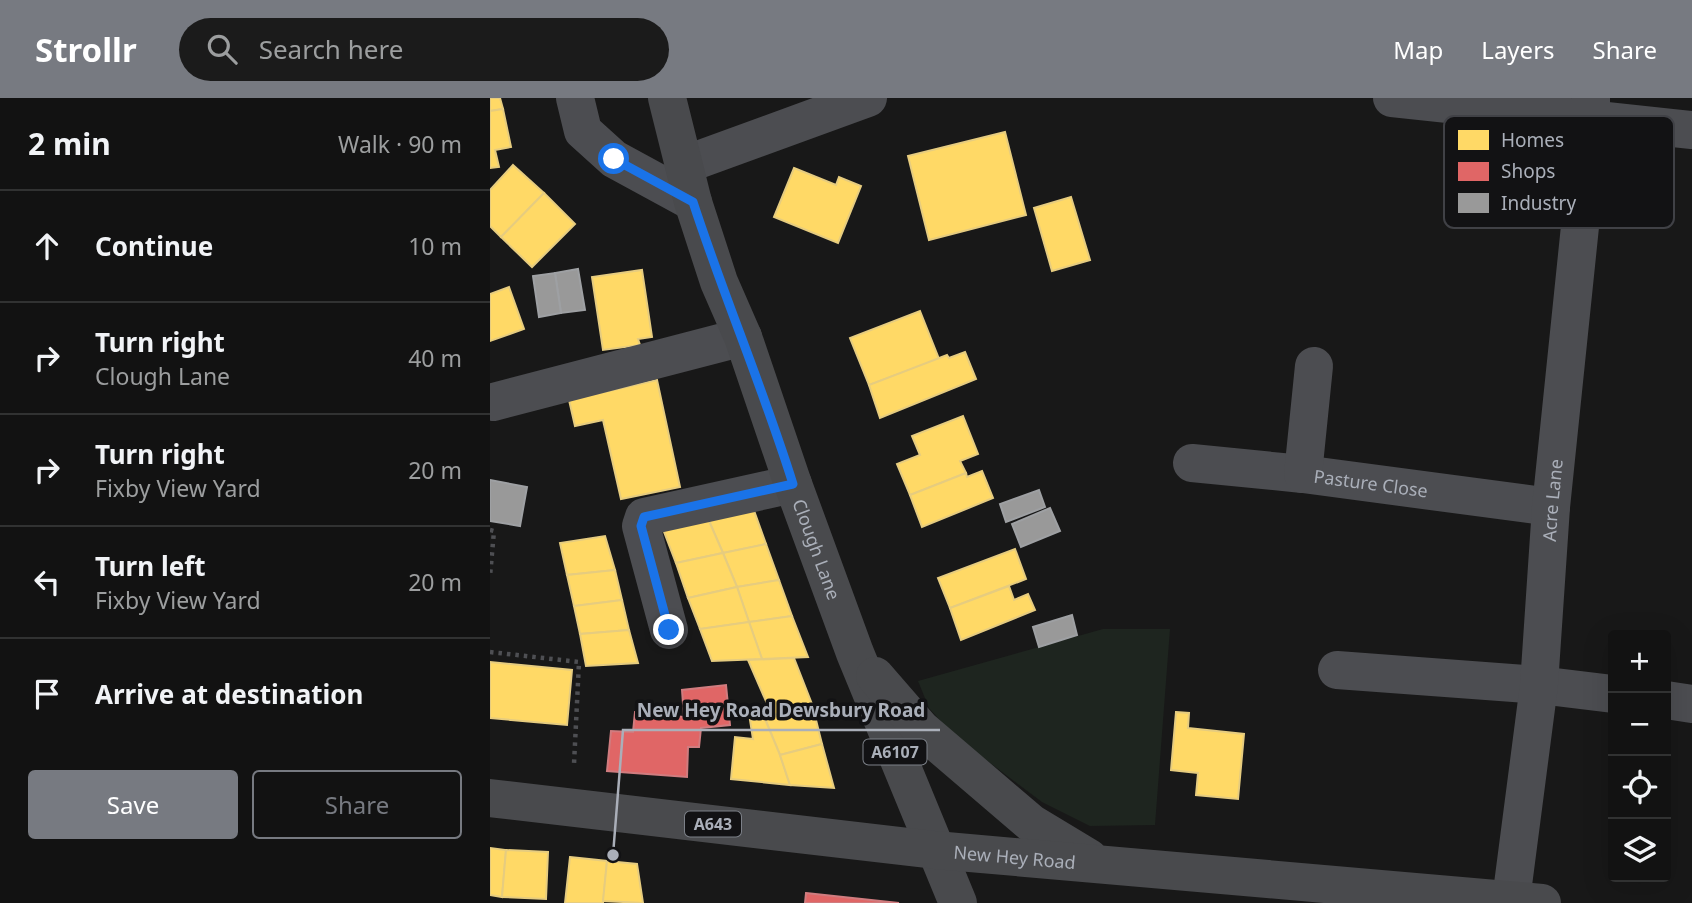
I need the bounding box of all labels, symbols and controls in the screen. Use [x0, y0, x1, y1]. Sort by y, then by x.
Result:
search box [179, 18, 669, 81]
text: Strollr [35, 27, 137, 72]
icon: search [203, 30, 241, 68]
text: Search here [259, 31, 403, 67]
text: Map [1393, 33, 1443, 66]
text: Layers [1481, 33, 1555, 66]
text: Share [1593, 33, 1657, 66]
legend [1444, 116, 1674, 228]
text: 2 min [28, 123, 111, 164]
text: Homes [1501, 127, 1564, 153]
text: Walk · 90 m [338, 128, 462, 160]
route start [598, 143, 629, 174]
text: Shops [1501, 158, 1555, 184]
text: Industry [1501, 190, 1576, 216]
icon: ahead [28, 227, 66, 265]
text: Continue [95, 228, 213, 264]
text: 10 m [408, 230, 462, 262]
text: Turn right [95, 324, 225, 360]
icon: right [28, 339, 66, 377]
text: 40 m [408, 342, 462, 374]
text: Clough Lane [95, 360, 230, 392]
text: Turn right [95, 436, 225, 472]
icon: right [28, 451, 66, 489]
text: 20 m [408, 454, 462, 486]
street label: Acre Lane [1537, 458, 1568, 542]
street label: Pasture Close [1312, 464, 1429, 503]
text: Fixby View Yard [95, 472, 261, 504]
street label: Clough Lane [787, 495, 846, 603]
text: Turn left [95, 548, 206, 584]
icon: left [28, 563, 66, 601]
text: 20 m [408, 566, 462, 598]
text: Fixby View Yard [95, 584, 261, 616]
route end [653, 614, 684, 645]
map controls [1608, 630, 1671, 882]
button: + [1608, 630, 1671, 693]
icon: arrive [28, 675, 66, 713]
text: Arrive at destination [95, 676, 364, 712]
callout: New Hey Road Dewsbury Road [623, 690, 940, 730]
button: − [1608, 693, 1671, 756]
text: New Hey Road Dewsbury Road [637, 697, 925, 723]
road number: A6107 [864, 740, 926, 764]
button: locate [1608, 756, 1671, 819]
button: Save [28, 770, 238, 839]
button: Share [252, 770, 462, 839]
road number: A643 [685, 811, 741, 836]
button: layers [1608, 819, 1671, 882]
street label: New Hey Road [953, 840, 1077, 874]

